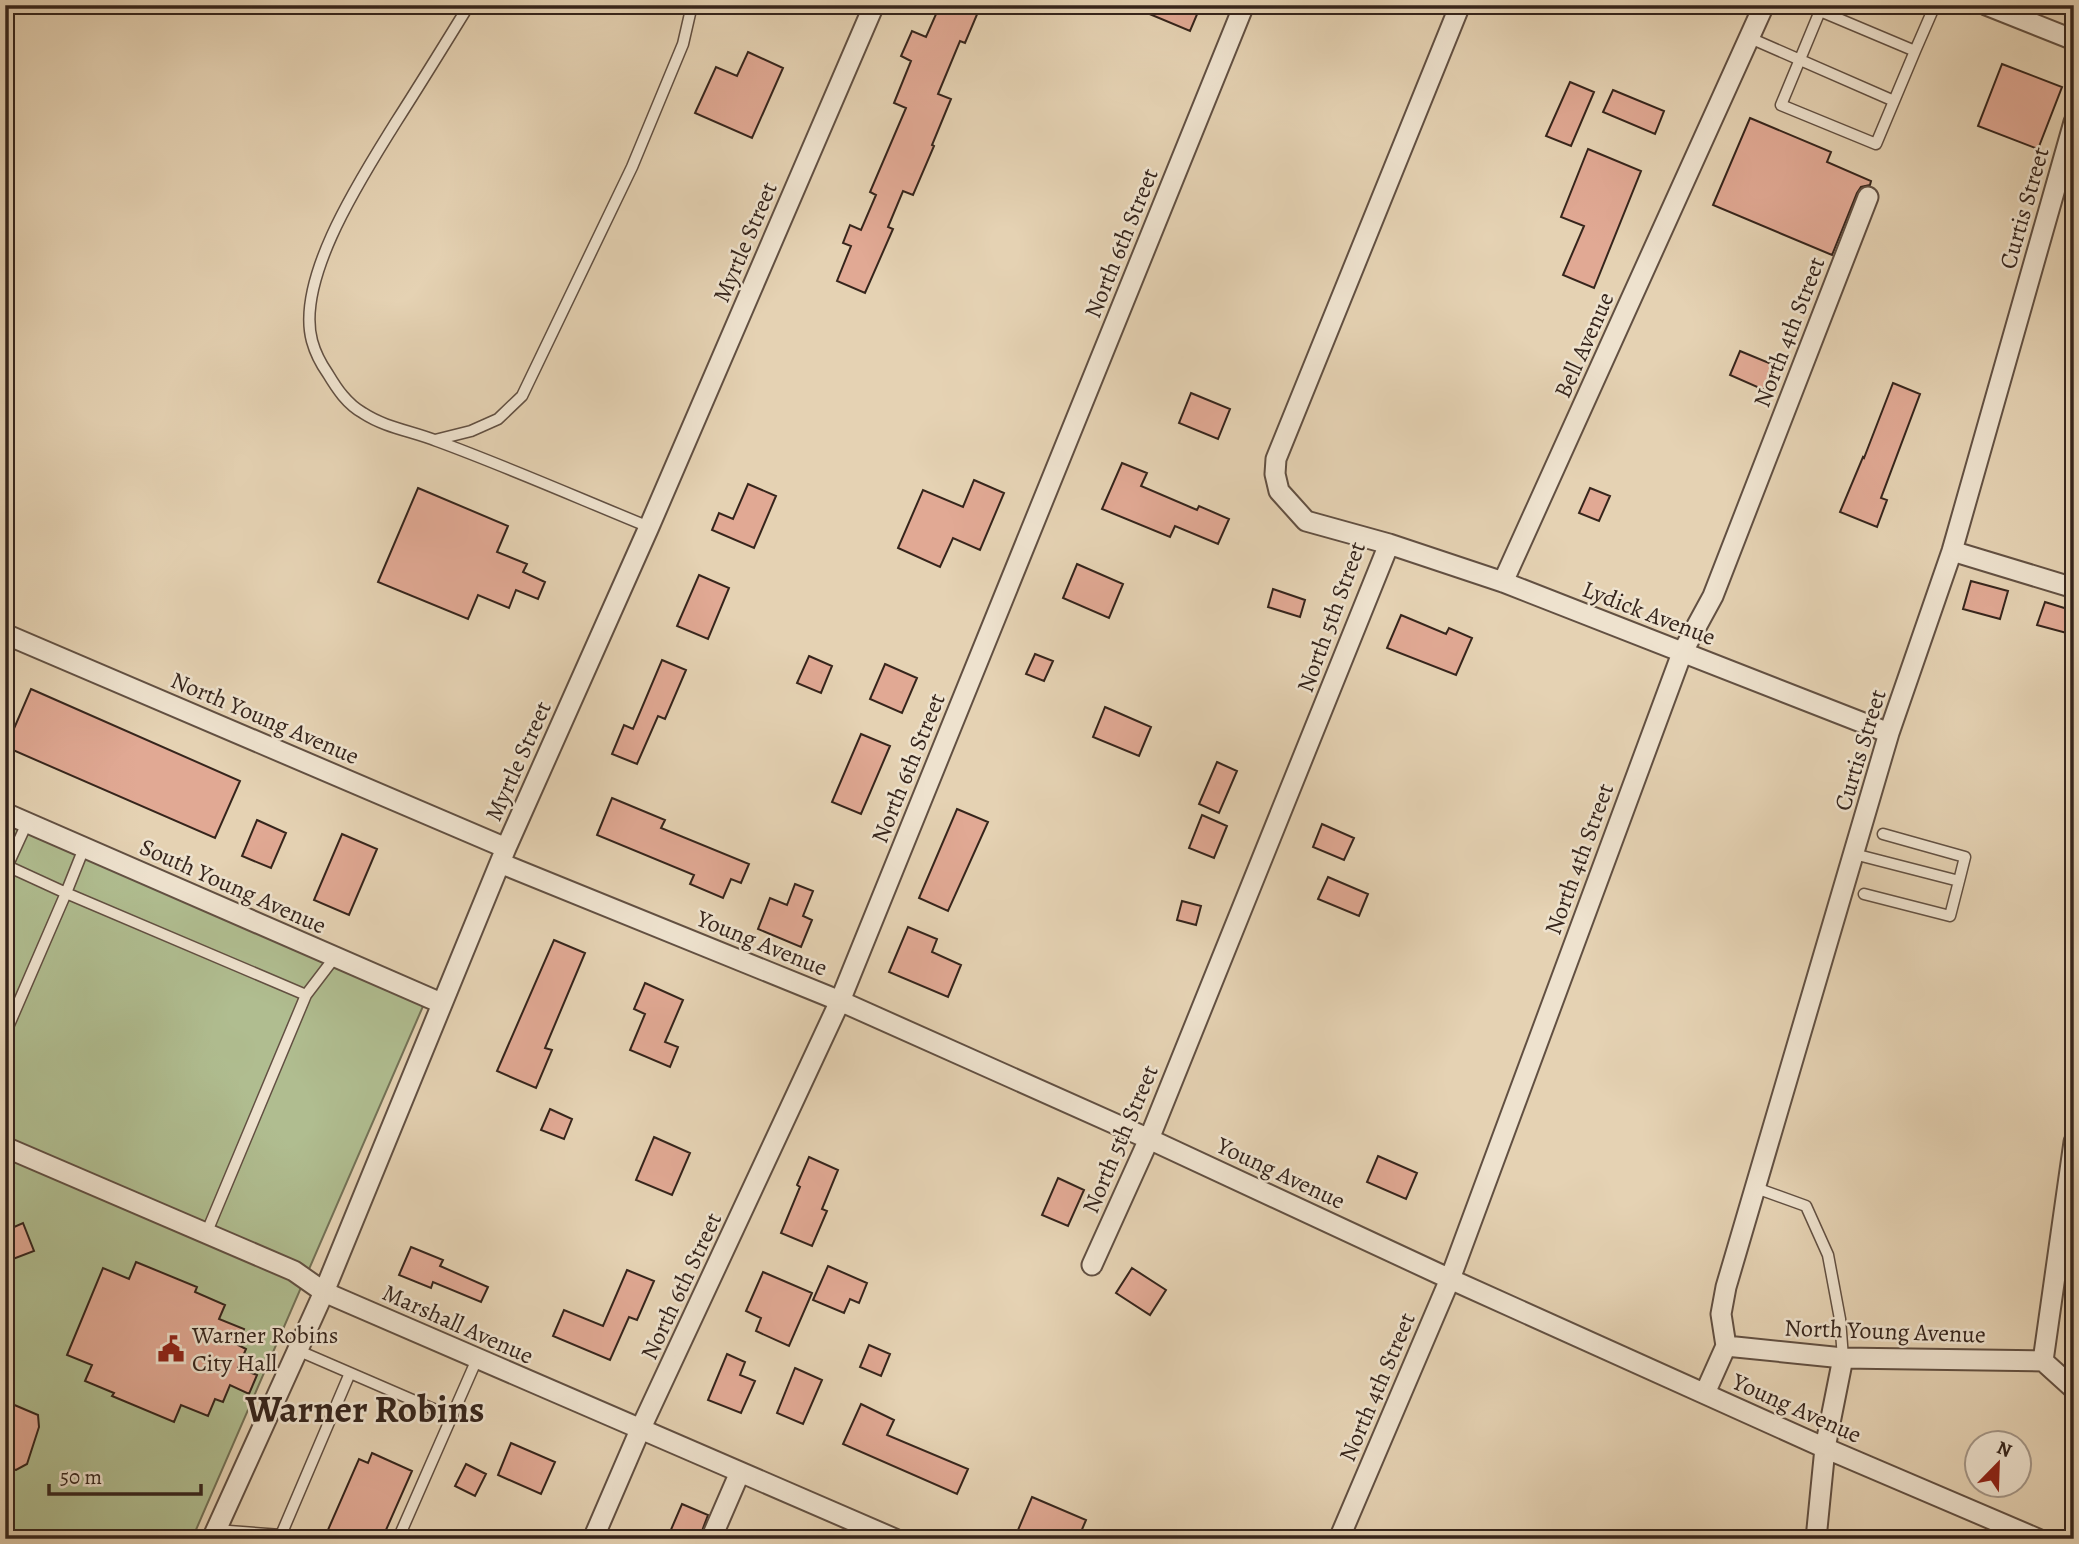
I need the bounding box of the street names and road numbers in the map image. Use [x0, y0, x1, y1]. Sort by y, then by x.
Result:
street label: Curtis Street [1991, 143, 2057, 273]
street label: North 6th Street [1076, 163, 1166, 323]
street label: Myrtle Street [705, 177, 785, 307]
street label: North 4th Street [1746, 252, 1832, 412]
street label: Bell Avenue [1546, 287, 1622, 403]
street label: North 5th Street [1289, 537, 1373, 697]
street label: Lydick Avenue [1578, 573, 1720, 653]
street label: North Young Avenue [166, 664, 364, 772]
street label: Curtis Street [1826, 685, 1894, 815]
street label: North 6th Street [863, 688, 953, 848]
street label: Myrtle Street [477, 696, 559, 826]
street label: North 4th Street [1537, 779, 1621, 939]
street label: South Young Avenue [135, 831, 331, 941]
street label: Young Avenue [691, 902, 832, 984]
street label: North 5th Street [1074, 1060, 1166, 1218]
street label: Young Avenue [1211, 1129, 1350, 1217]
street label: North 6th Street [633, 1207, 729, 1365]
street label: Marshall Avenue [377, 1276, 539, 1372]
street label: North 4th Street [1331, 1308, 1423, 1466]
street label: North Young Avenue [1784, 1311, 1986, 1351]
street label: Young Avenue [1726, 1365, 1867, 1451]

